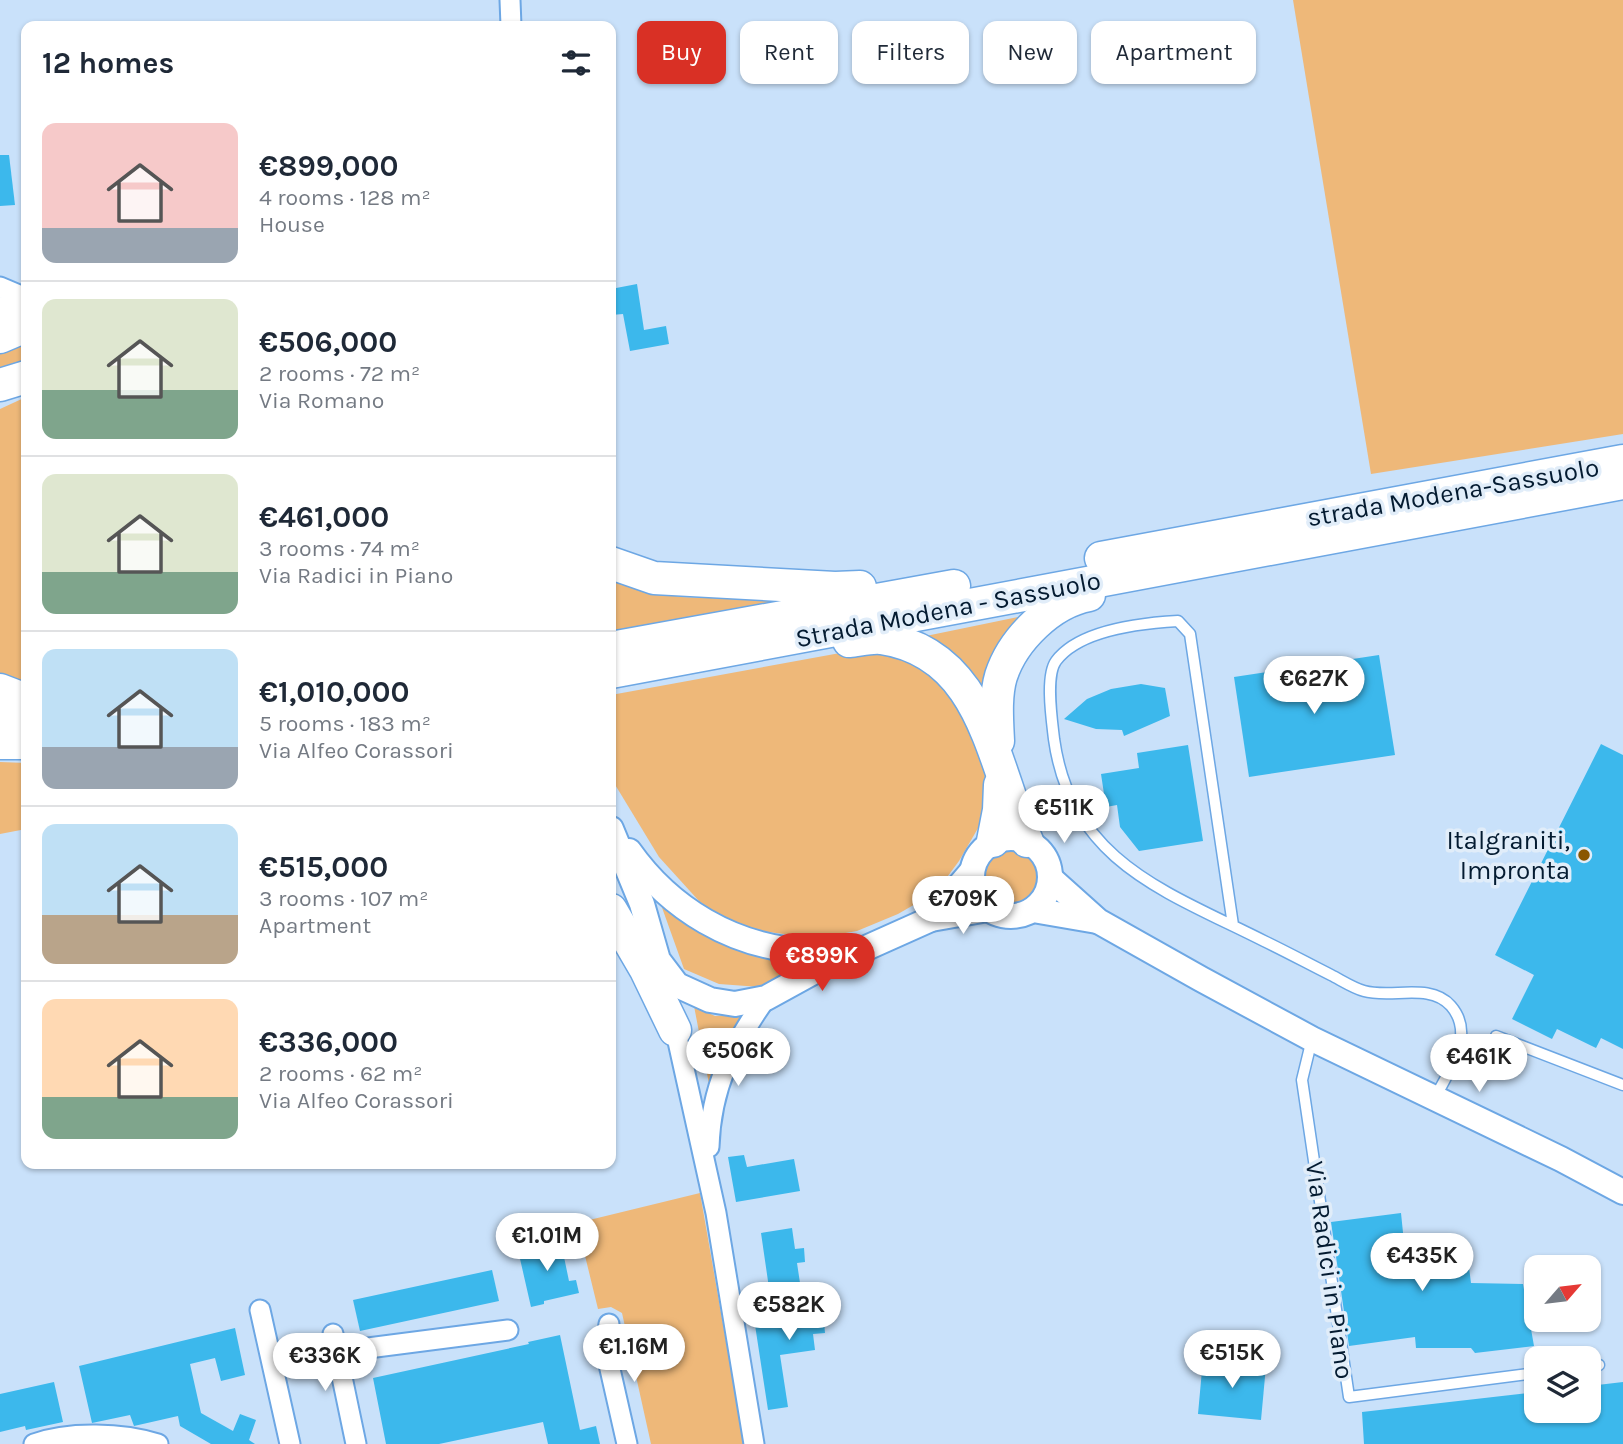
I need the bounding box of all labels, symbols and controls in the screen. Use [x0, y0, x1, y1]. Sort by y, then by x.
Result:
chip: Buy [637, 21, 726, 84]
chip: Rent [740, 21, 838, 84]
chip: Filters [852, 21, 969, 84]
chip: New [983, 21, 1077, 84]
chip: Apartment [1091, 21, 1256, 84]
icon: filters [557, 44, 595, 82]
text: 12 homes [42, 45, 174, 81]
text: €899,000 [259, 148, 399, 184]
icon: home [98, 151, 182, 235]
text: 4 rooms · 128 m² [259, 184, 431, 211]
text: House [259, 211, 325, 238]
text: €506,000 [259, 324, 397, 360]
icon: home [98, 327, 182, 411]
text: 2 rooms · 72 m² [259, 360, 420, 387]
text: Via Romano [259, 387, 384, 414]
street label: strada Modena-Sassuolo [1305, 452, 1601, 533]
text: €461,000 [259, 499, 389, 535]
icon: home [98, 502, 182, 586]
text: 3 rooms · 74 m² [259, 535, 420, 562]
text: Via Radici in Piano [259, 562, 453, 589]
street label: Strada Modena - Sassuolo [793, 565, 1103, 654]
pin: €627K [1265, 656, 1363, 716]
text: €627K [1280, 665, 1348, 692]
text: €1,010,000 [259, 674, 409, 710]
icon: home [98, 677, 182, 761]
text: 5 rooms · 183 m² [259, 710, 431, 737]
text: Via Alfeo Corassori [259, 737, 454, 764]
pin: €511K [1015, 786, 1113, 845]
text: €511K [1034, 794, 1094, 821]
place label: Italgraniti, Impronta [1447, 825, 1570, 886]
marker: Italgraniti, Impronta [1576, 847, 1592, 863]
text: €515,000 [259, 849, 388, 885]
icon: home [98, 852, 182, 936]
pin: €709K [914, 876, 1012, 936]
text: 3 rooms · 107 m² [259, 885, 428, 912]
text: €709K [928, 885, 998, 912]
text: Apartment [259, 912, 371, 939]
pin: €899K [773, 934, 871, 993]
text: €899K [786, 942, 858, 969]
text: €336,000 [259, 1024, 398, 1060]
icon: home [98, 1027, 182, 1111]
pin: €506K [689, 1028, 787, 1088]
pin: €461K [1430, 1034, 1528, 1094]
text: €506K [702, 1037, 774, 1064]
text: €461K [1446, 1043, 1512, 1070]
text: 2 rooms · 62 m² [259, 1060, 423, 1087]
text: Via Alfeo Corassori [259, 1087, 454, 1114]
street label: Via Radici in Piano [1299, 1159, 1360, 1381]
pin: €1.01M [490, 1214, 604, 1273]
text: €1.01M [512, 1222, 582, 1249]
pin: €435K [1373, 1234, 1471, 1293]
text: €435K [1387, 1242, 1458, 1269]
north arrow [1524, 1255, 1601, 1332]
map controls [1524, 1255, 1601, 1423]
pin: €582K [740, 1282, 838, 1342]
text: €582K [753, 1291, 825, 1318]
pin: €1.16M [577, 1324, 691, 1384]
pin: €515K [1183, 1330, 1281, 1390]
text: €1.16M [599, 1333, 669, 1360]
pin: €336K [276, 1334, 374, 1393]
text: €515K [1200, 1339, 1264, 1366]
text: €336K [289, 1342, 361, 1369]
button: layers [1524, 1346, 1601, 1423]

